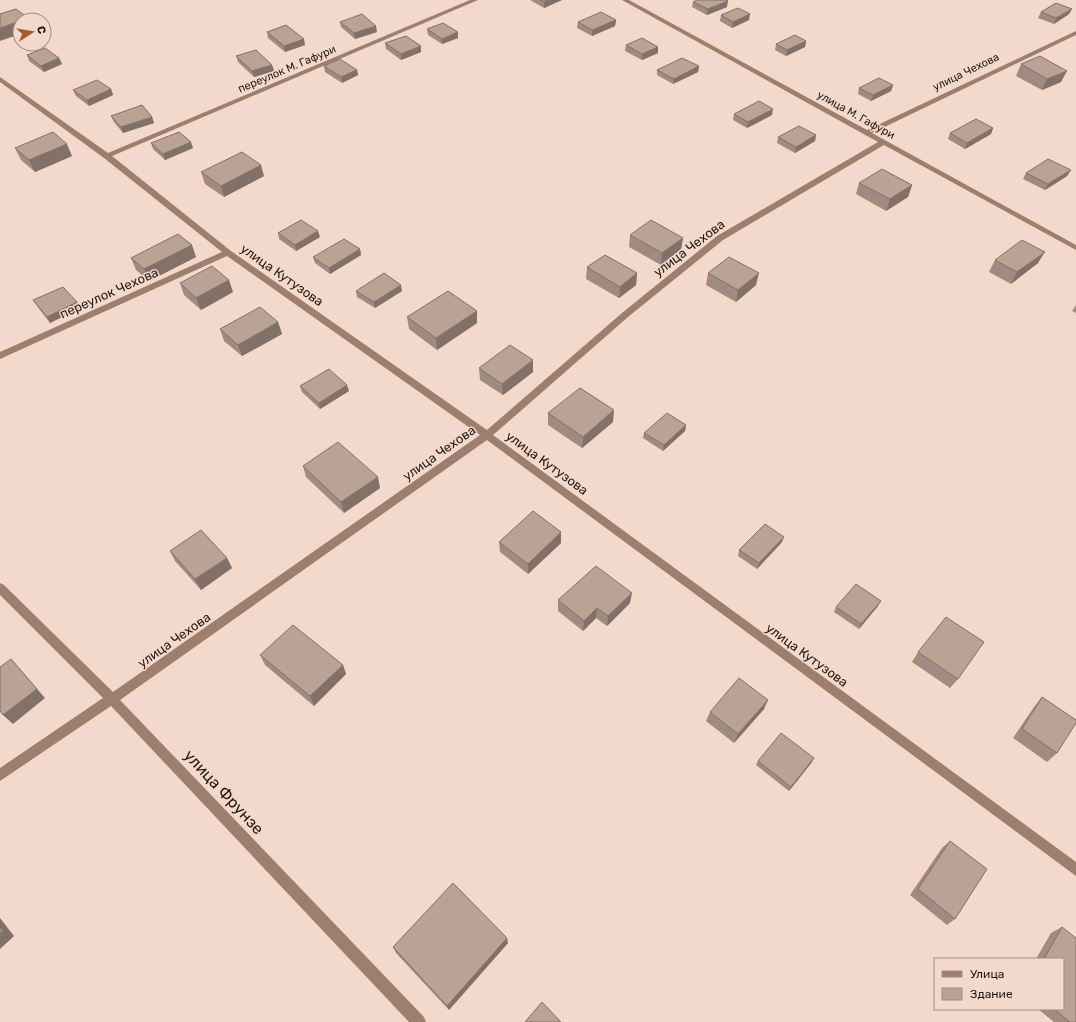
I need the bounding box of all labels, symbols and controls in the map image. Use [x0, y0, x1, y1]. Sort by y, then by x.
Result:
north arrow [12, 12, 52, 52]
text: С [34, 25, 49, 35]
street label: переулок М. Гафури [236, 42, 338, 96]
street label: улица Чехова [931, 50, 1001, 94]
street label: улица М. Гафури [815, 88, 897, 142]
street label: улица Чехова [650, 216, 728, 280]
street label: улица Кутузова [238, 241, 326, 309]
street label: переулок Чехова [57, 265, 161, 321]
street label: улица Чехова [400, 422, 478, 484]
street label: улица Кутузова [503, 428, 591, 498]
street label: улица Чехова [135, 609, 213, 671]
street label: улица Кутузова [763, 620, 851, 690]
street label: улица Фрунзе [180, 746, 268, 838]
legend [934, 958, 1064, 1010]
text: Улица [970, 967, 1004, 981]
text: Здание [970, 987, 1013, 1001]

